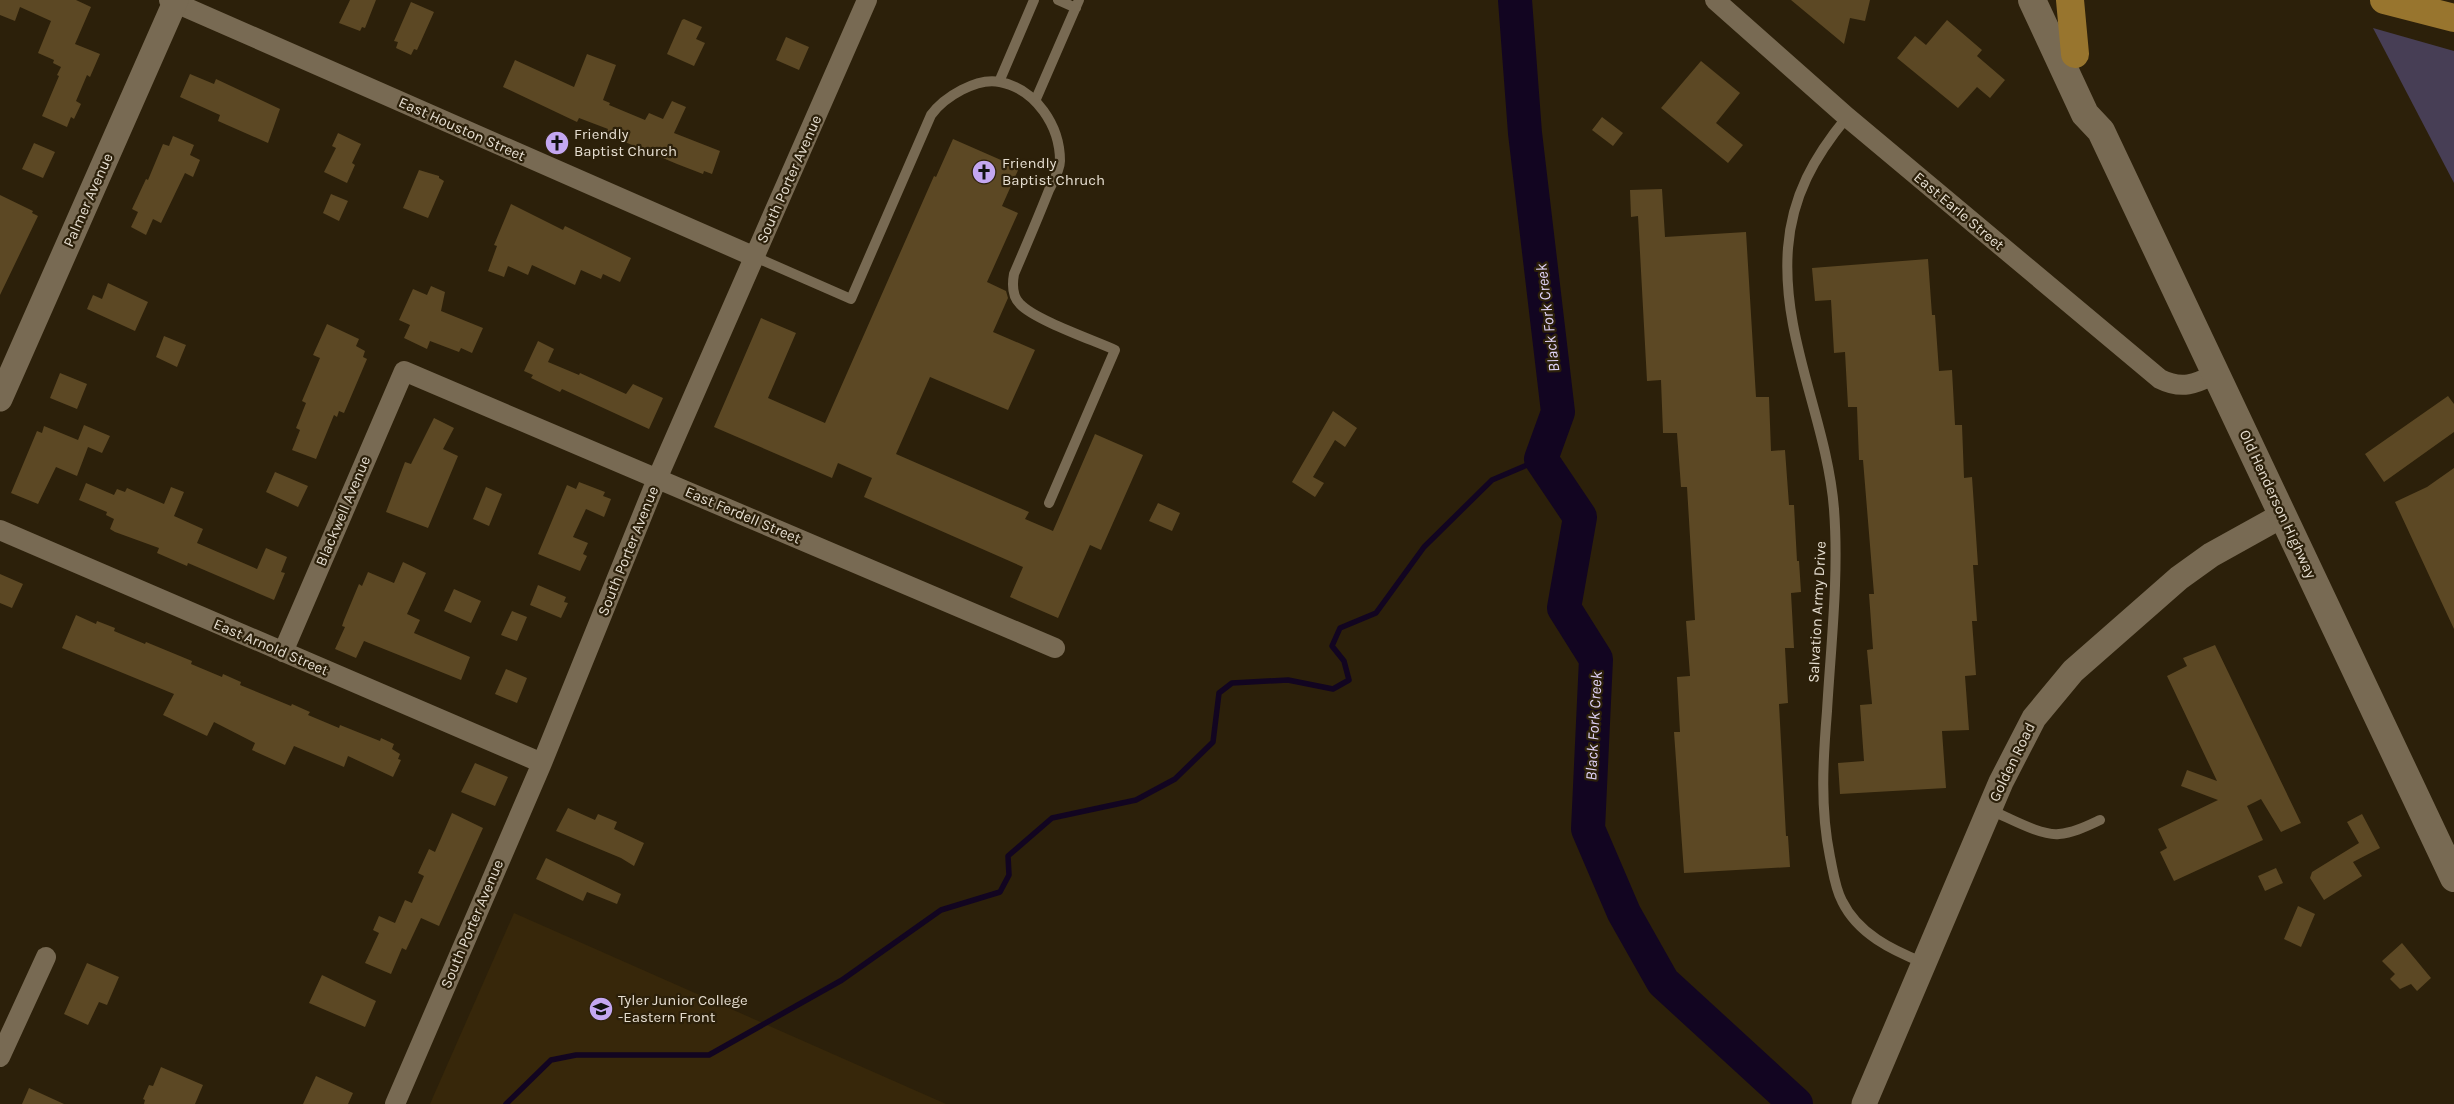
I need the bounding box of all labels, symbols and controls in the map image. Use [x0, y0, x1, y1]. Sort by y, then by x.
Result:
street label: East Houston Street [396, 93, 528, 165]
street label: South Porter Avenue [753, 112, 825, 246]
place label: Friendly Baptist Church [574, 125, 677, 160]
church icon: Friendly Baptist Church [544, 130, 570, 156]
street label: Palmer Avenue [59, 150, 117, 250]
place label: Friendly Baptist Chruch [1002, 154, 1105, 189]
church icon: Friendly Baptist Chruch [971, 159, 997, 185]
street label: East Earle Street [1910, 168, 2008, 254]
water label: Black Fork Creek [1531, 262, 1564, 373]
street label: Old Henderson Highway [2236, 427, 2320, 581]
street label: Blackwell Avenue [312, 453, 374, 569]
street label: East Ferdell Street [682, 482, 804, 548]
street label: South Porter Avenue [594, 484, 662, 618]
street label: Salvation Army Drive [1804, 541, 1830, 683]
street label: East Arnold Street [211, 615, 331, 679]
water label: Black Fork Creek [1581, 670, 1606, 781]
street label: Golden Road [1985, 719, 2039, 805]
street label: South Porter Avenue [437, 857, 507, 991]
place label: Tyler Junior College -Eastern Front [618, 991, 748, 1026]
school or university icon: Tyler Junior College -Eastern Front [588, 996, 614, 1022]

